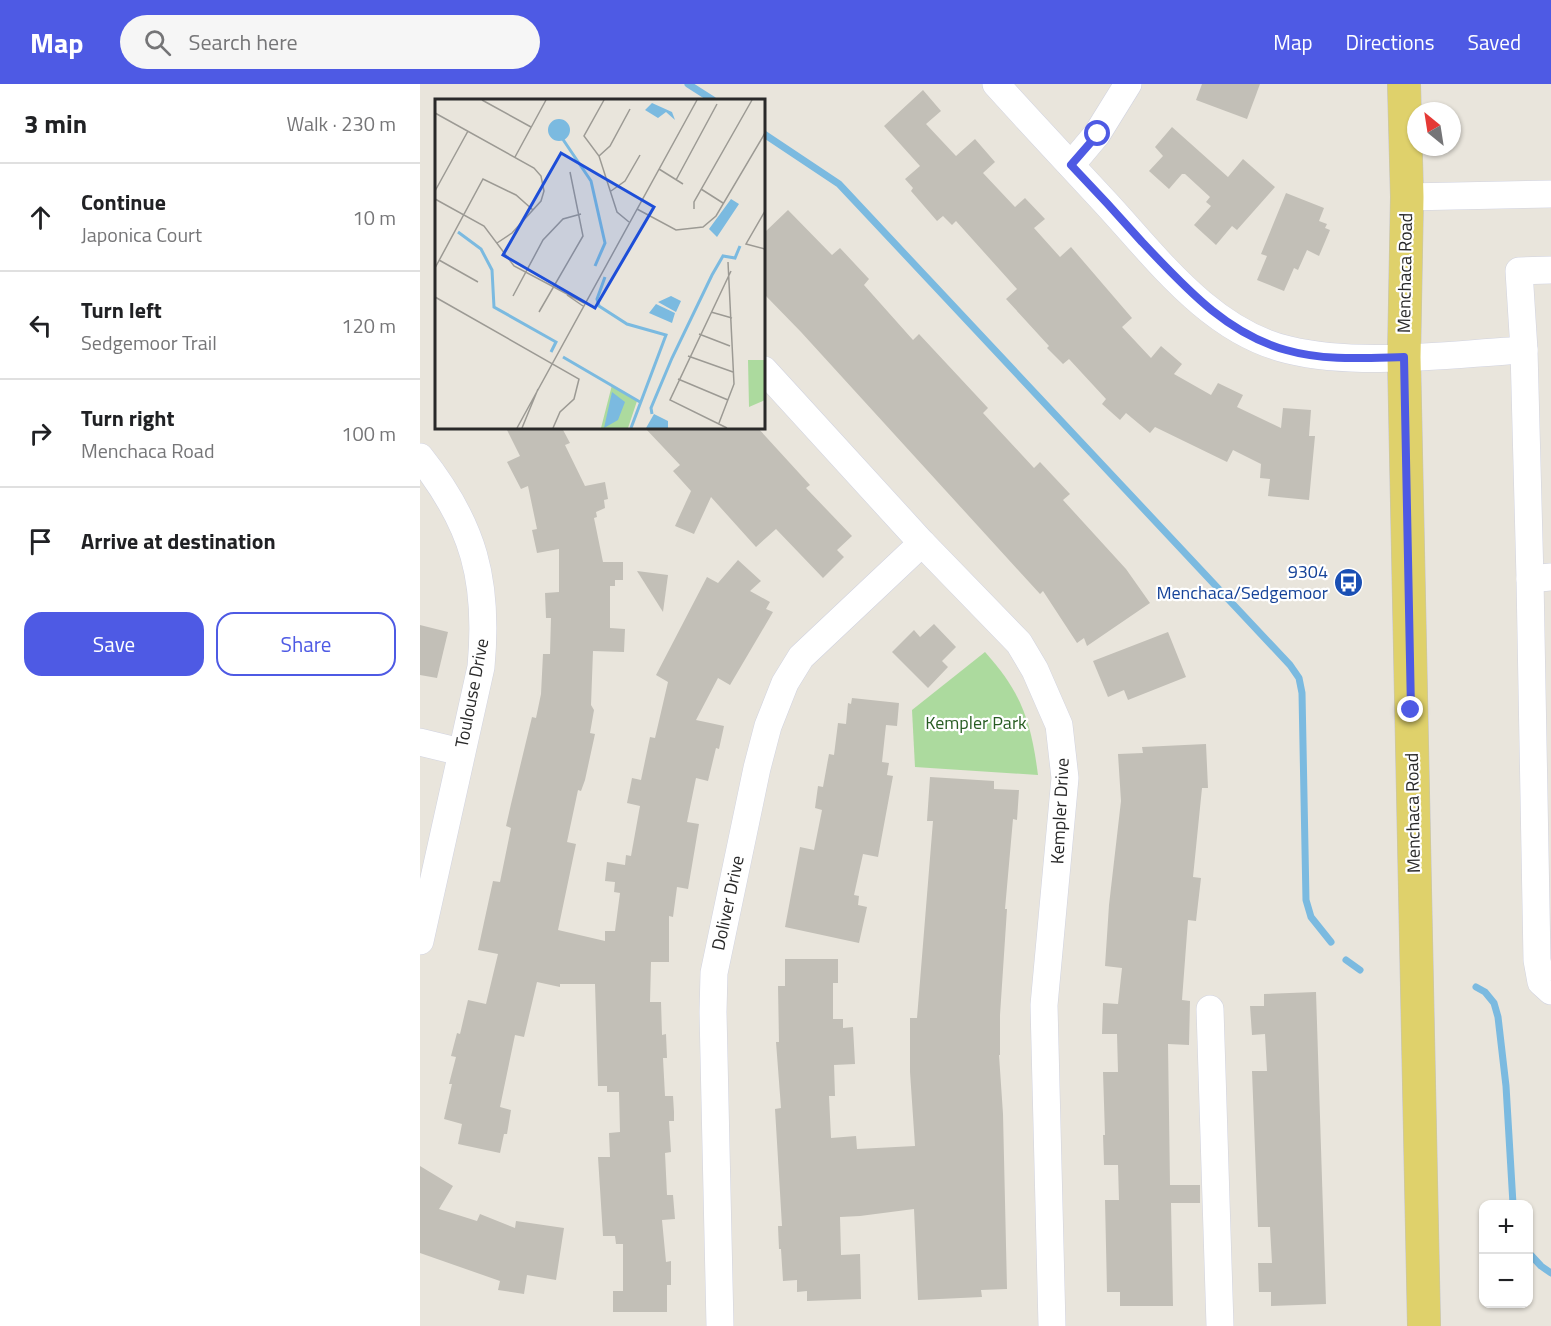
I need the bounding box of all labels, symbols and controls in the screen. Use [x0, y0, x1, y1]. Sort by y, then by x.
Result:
search box [120, 15, 540, 69]
text: Map [30, 21, 84, 64]
text: Search here [189, 25, 298, 59]
icon: search [141, 26, 174, 59]
text: Map [1273, 26, 1313, 58]
text: Directions [1346, 26, 1435, 58]
text: Saved [1468, 26, 1521, 58]
inset map [435, 99, 765, 429]
north arrow [1407, 102, 1461, 156]
text: 3 min [24, 104, 87, 143]
text: Walk · 230 m [287, 108, 396, 139]
route start [1084, 120, 1110, 146]
text: Continue [81, 185, 166, 219]
icon: ahead [24, 201, 57, 234]
text: 10 m [352, 202, 396, 233]
street label: Menchaca Road [1390, 213, 1419, 333]
text: Japonica Court [81, 219, 202, 250]
text: Turn left [81, 293, 162, 327]
icon: left [24, 309, 57, 342]
text: 120 m [341, 310, 396, 341]
text: Sedgemoor Trail [81, 327, 217, 358]
text: Turn right [81, 401, 175, 435]
icon: right [24, 417, 57, 450]
text: 100 m [341, 418, 396, 449]
text: Menchaca Road [81, 435, 214, 466]
text: Arrive at destination [81, 524, 276, 558]
icon: arrive [24, 525, 57, 558]
place label: 9304 Menchaca/Sedgemoor [1156, 558, 1328, 606]
bus stop icon: 9304 Menchaca/Sedgemoor [1333, 566, 1365, 598]
button: Save [24, 612, 204, 676]
button: Share [216, 612, 396, 676]
street label: Toulouse Drive [448, 636, 495, 750]
route end [1397, 696, 1423, 722]
park label: Kempler Park [925, 709, 1027, 736]
street label: Menchaca Road [1398, 753, 1427, 873]
street label: Kempler Drive [1043, 757, 1076, 865]
street label: Doliver Drive [704, 853, 751, 953]
map controls [1479, 1200, 1533, 1308]
button: + [1479, 1200, 1533, 1254]
button: − [1479, 1254, 1533, 1308]

